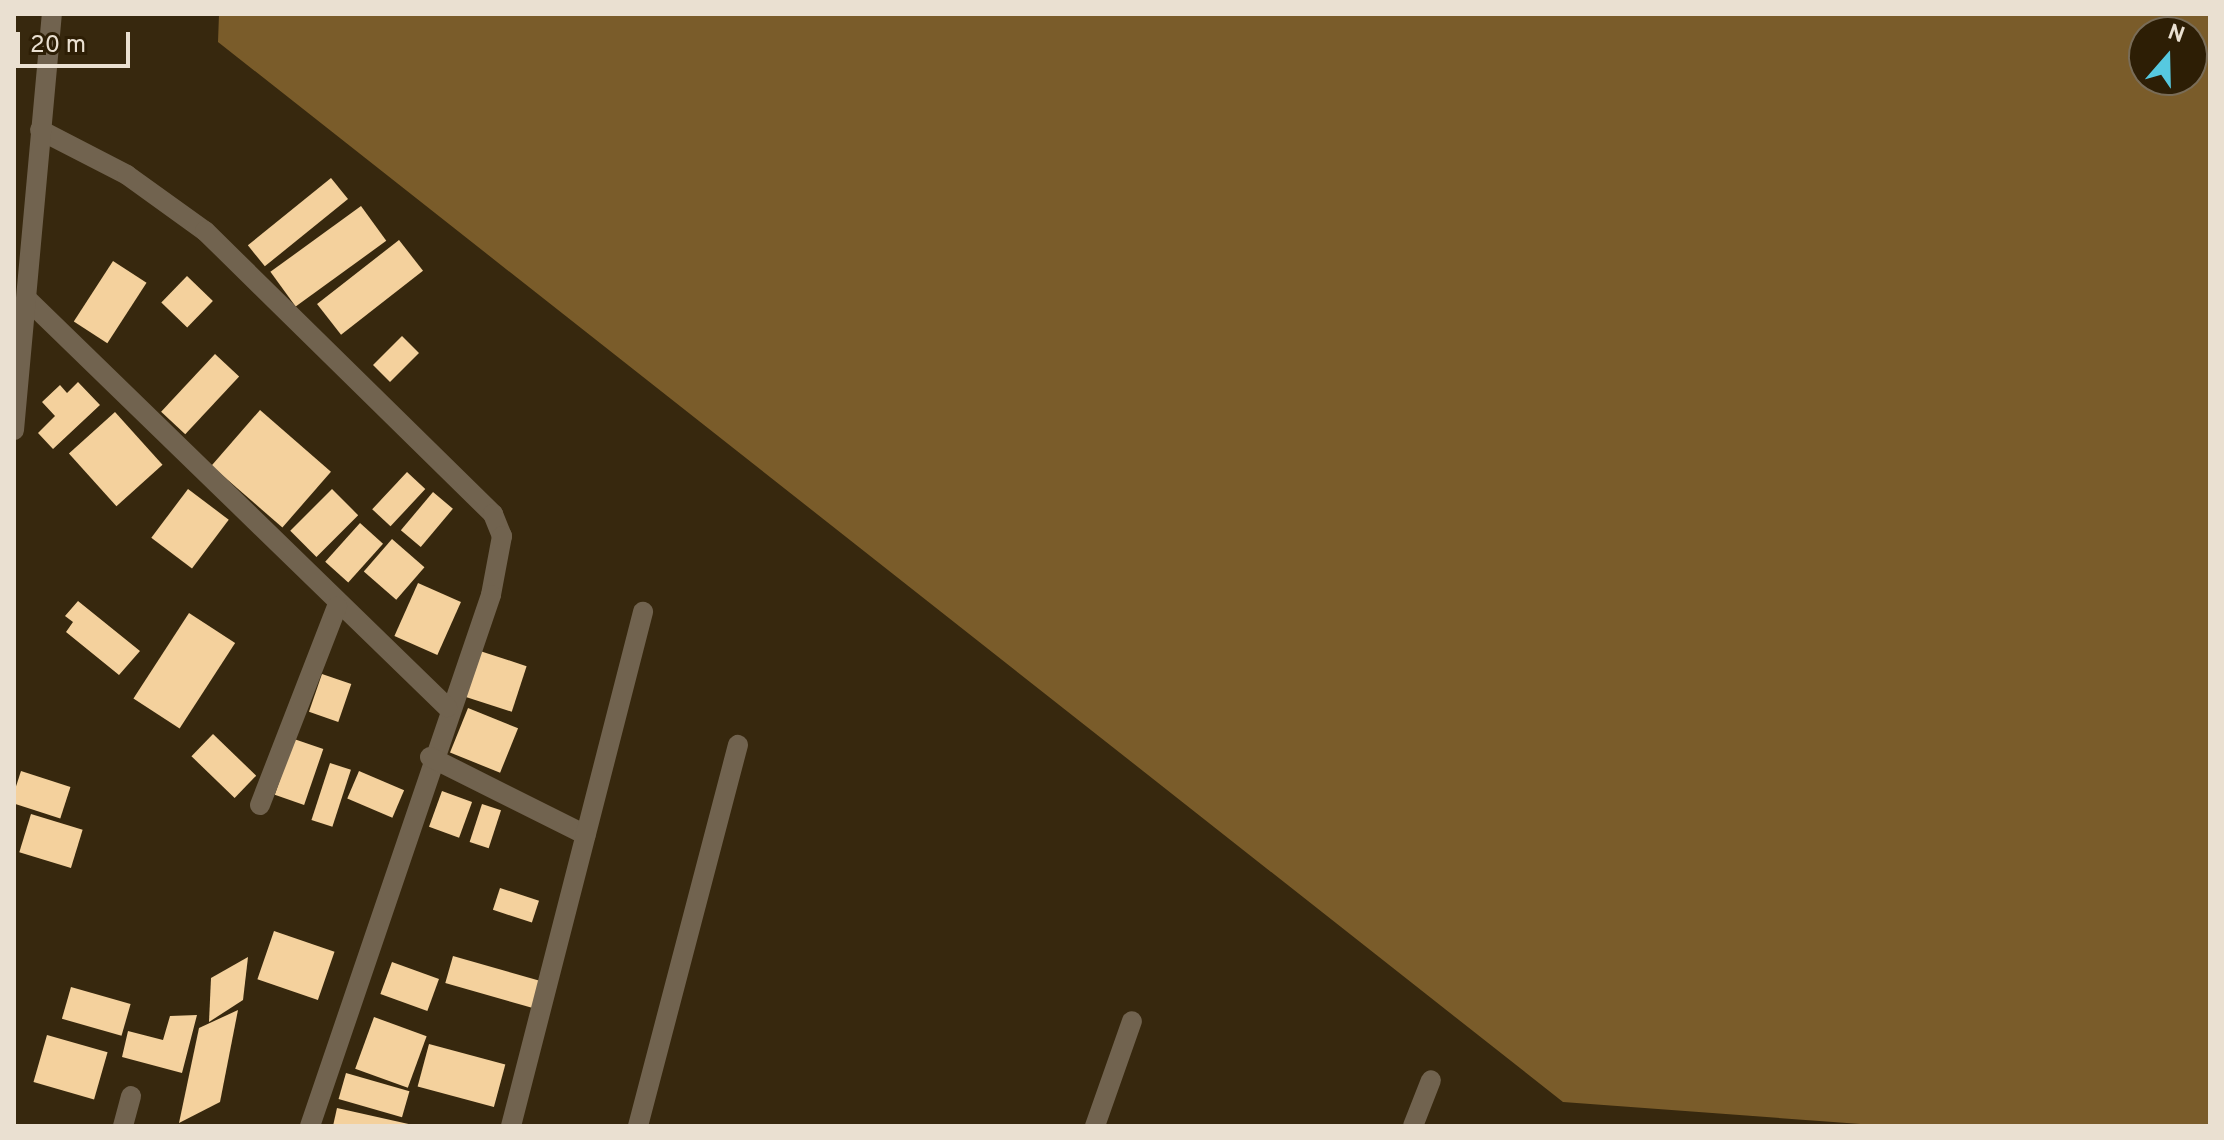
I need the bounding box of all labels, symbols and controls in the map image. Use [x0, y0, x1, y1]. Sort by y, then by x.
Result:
scale bar [20, 16, 134, 66]
north arrow [2128, 16, 2208, 96]
text: N [2164, 19, 2188, 50]
text: 20 m [30, 31, 86, 61]

